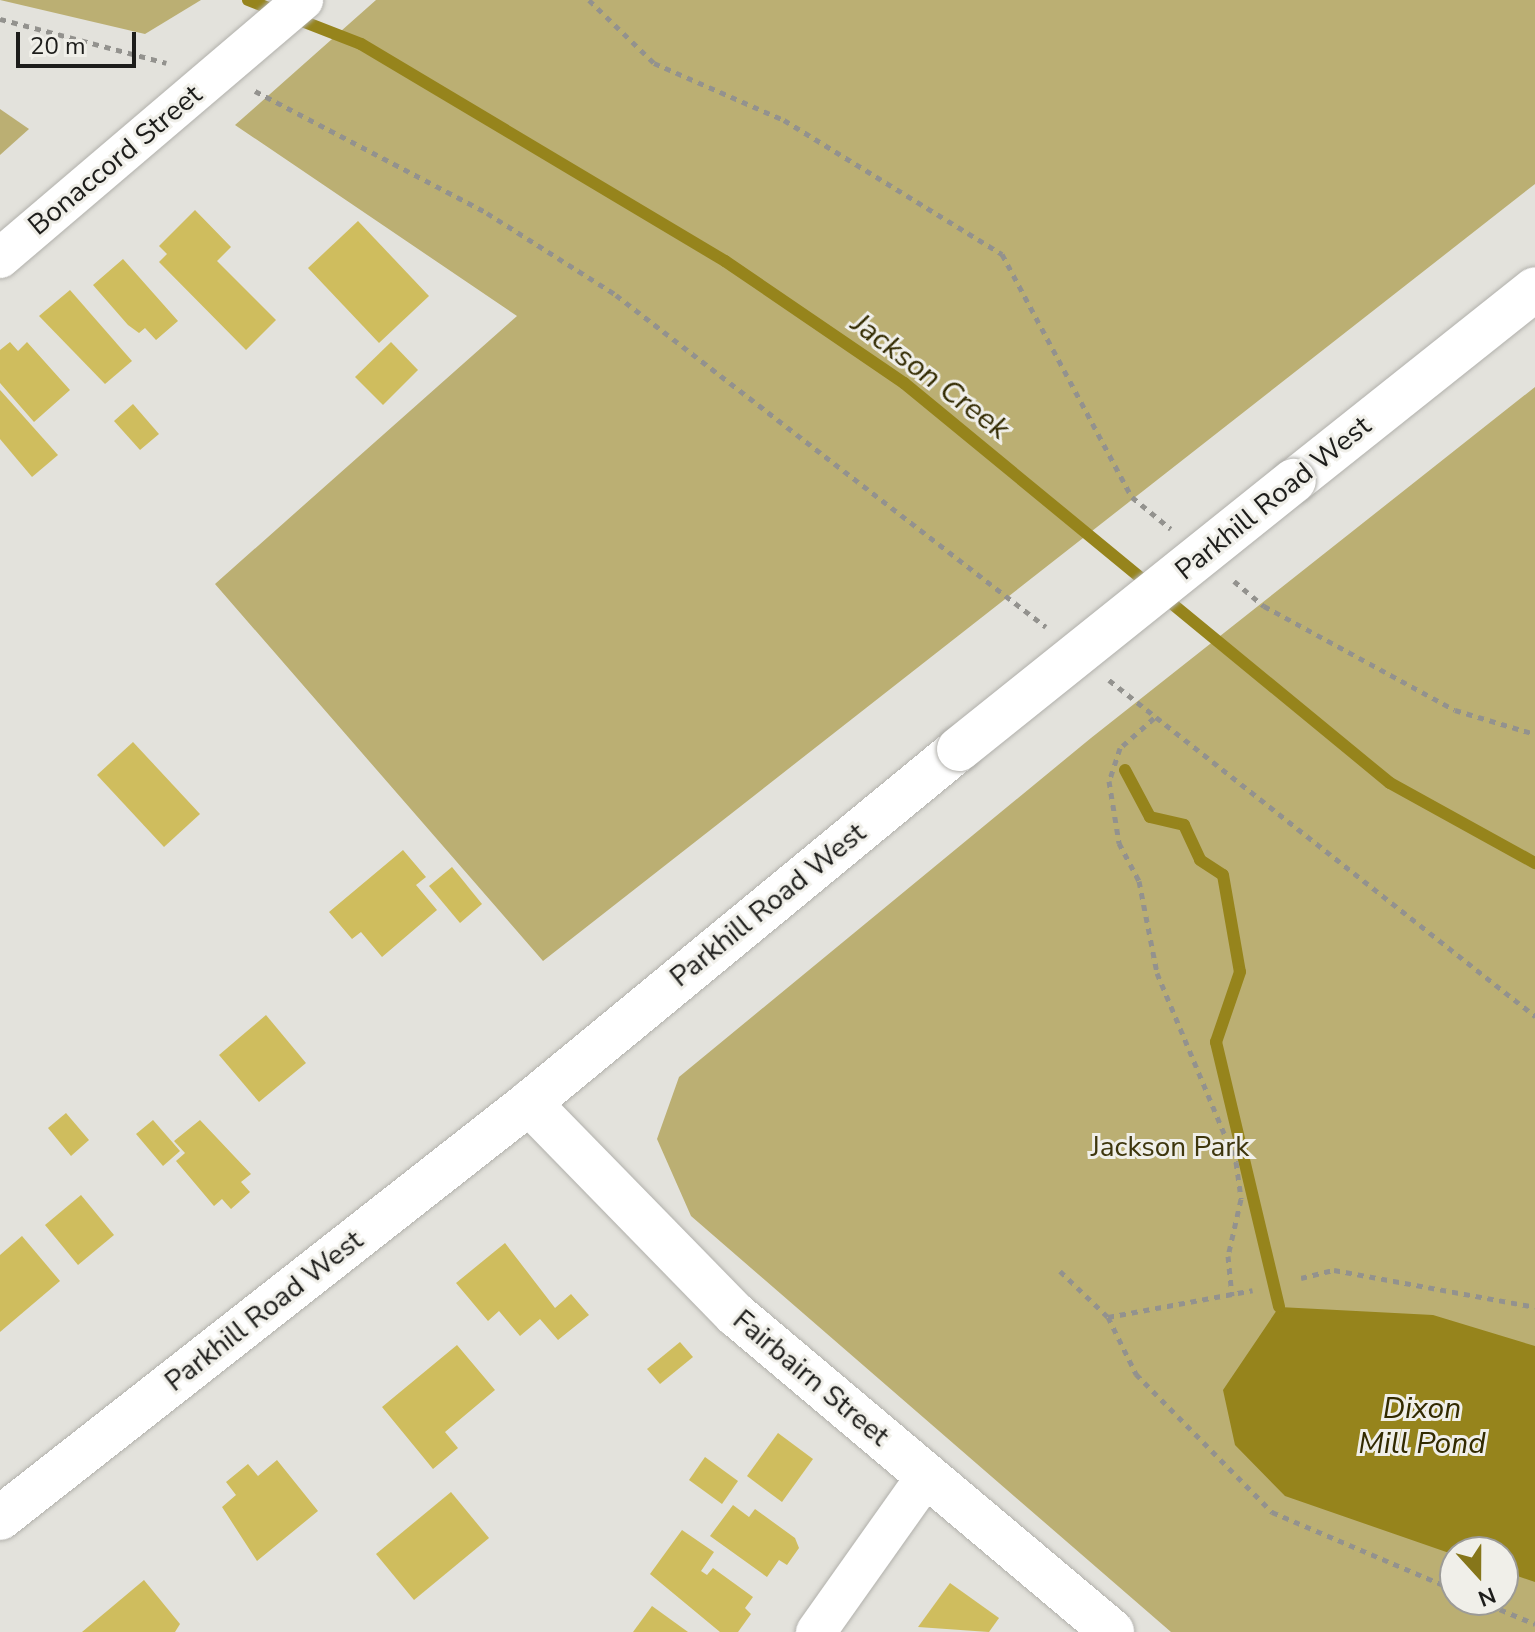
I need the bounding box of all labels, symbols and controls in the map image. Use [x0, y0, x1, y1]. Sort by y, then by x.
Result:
scale bar [20, 16, 140, 66]
text: 20 m [30, 30, 86, 62]
street label: Bonaccord Street [21, 78, 209, 242]
water label: Jackson Creek [844, 306, 1016, 448]
street label: Parkhill Road West [1169, 409, 1377, 587]
street label: Parkhill Road West [664, 816, 872, 994]
park label: Jackson Park [1091, 1130, 1249, 1164]
street label: Parkhill Road West [158, 1223, 370, 1399]
street label: Fairbairn Street [726, 1303, 896, 1453]
water label: Dixon Mill Pond [1358, 1391, 1486, 1462]
north arrow [1439, 1536, 1519, 1616]
text: N [1474, 1580, 1500, 1613]

